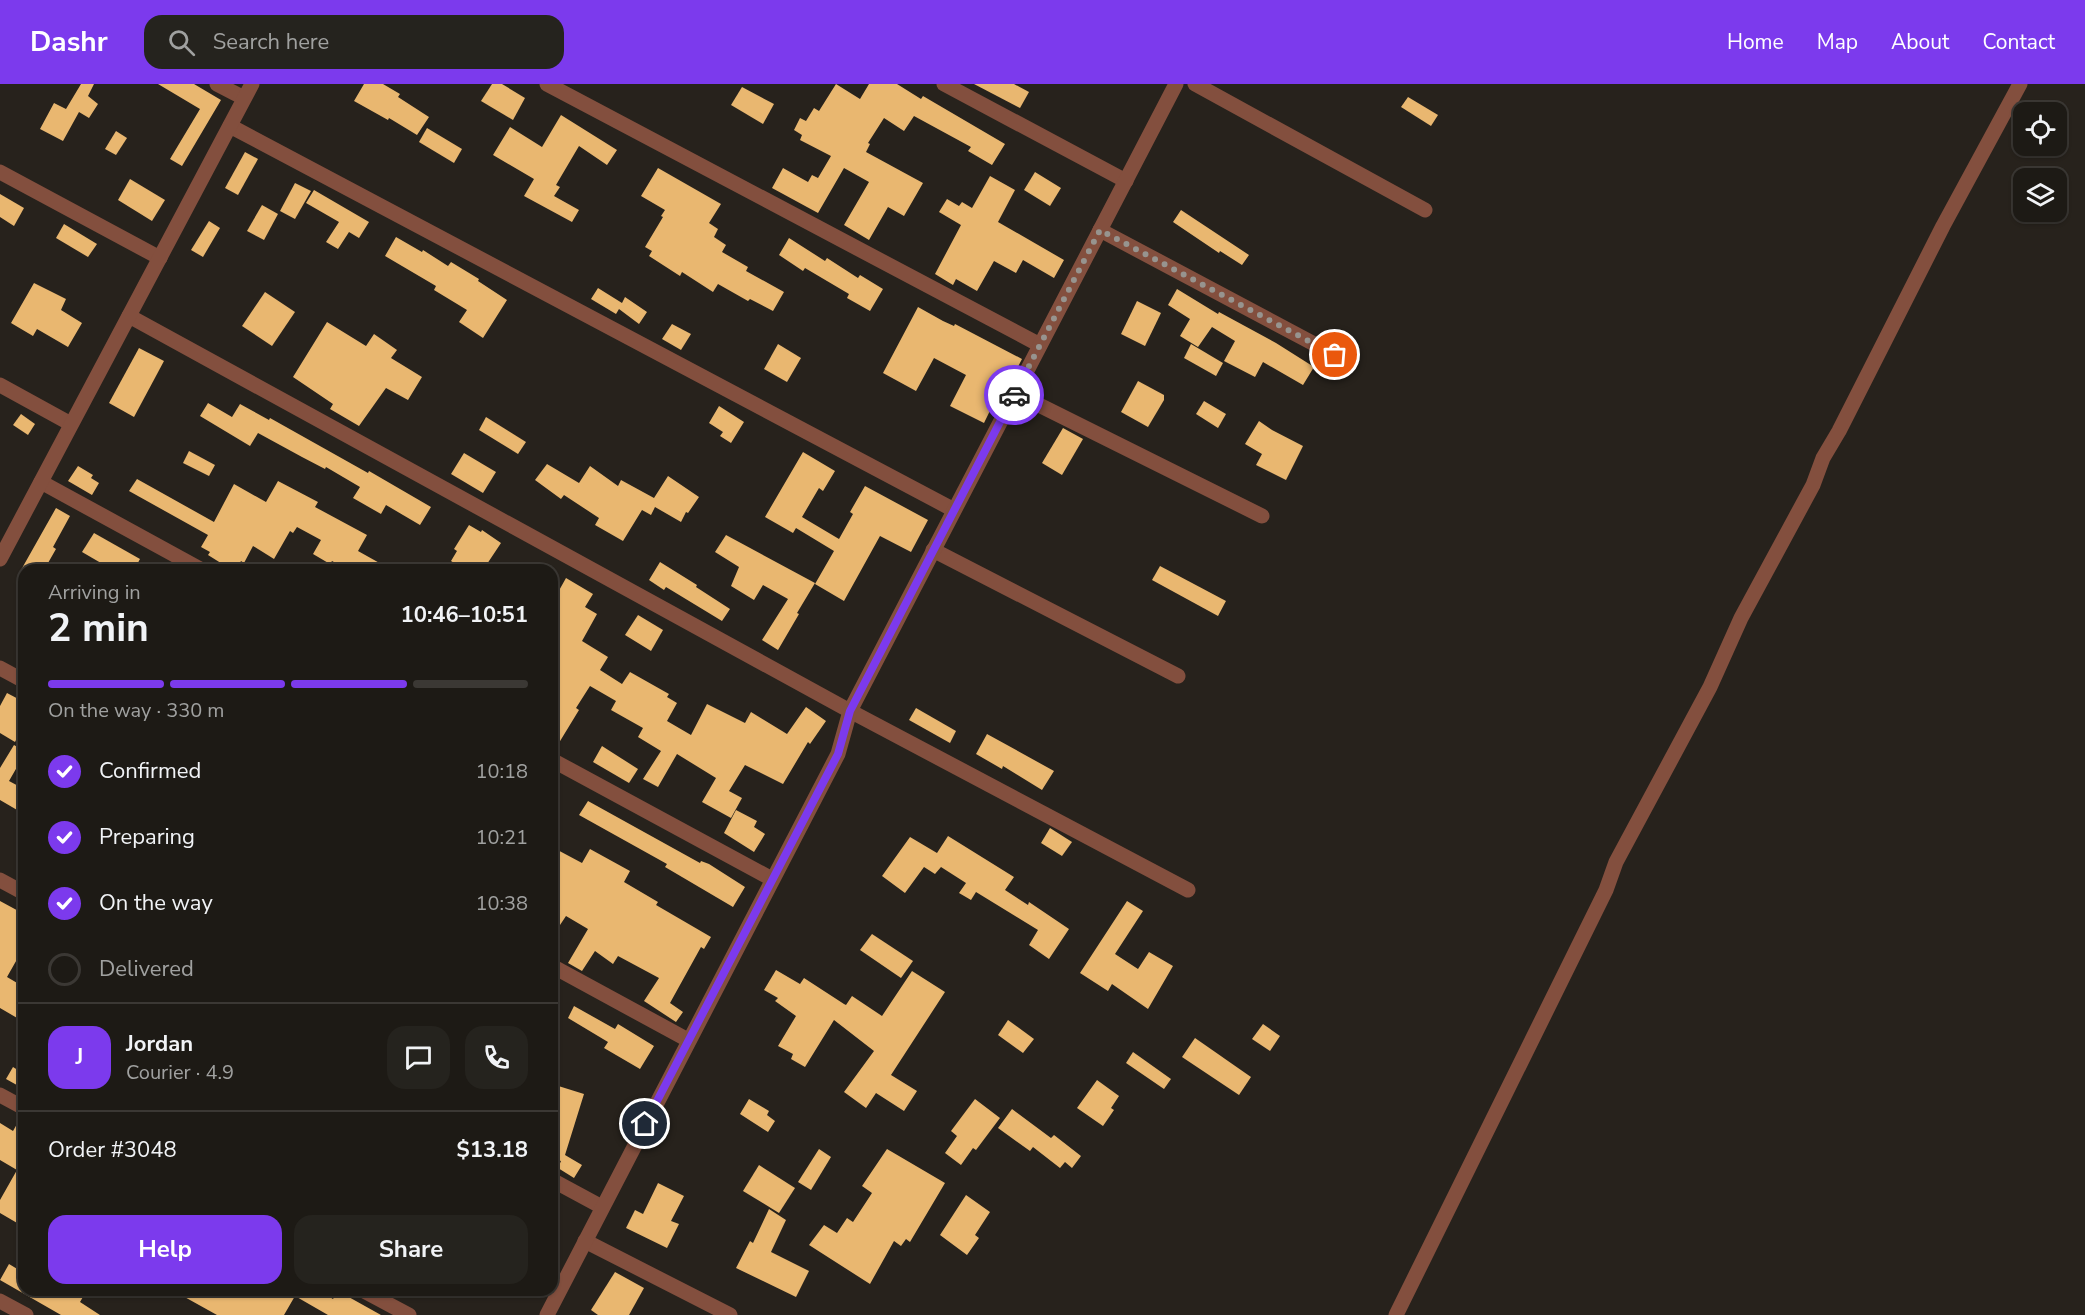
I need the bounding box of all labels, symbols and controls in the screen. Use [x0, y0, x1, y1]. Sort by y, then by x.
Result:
search box [144, 15, 564, 69]
text: Dashr [30, 23, 108, 61]
icon: search [165, 26, 198, 59]
text: Search here [213, 27, 329, 57]
text: Home [1727, 28, 1784, 56]
text: Map [1817, 28, 1858, 56]
text: About [1891, 28, 1949, 56]
text: Contact [1982, 28, 2055, 56]
map controls [2013, 102, 2067, 222]
button: locate [2013, 102, 2067, 156]
button: layers [2013, 168, 2067, 222]
pin [1309, 329, 1360, 380]
icon: bag [1318, 338, 1351, 371]
courier [984, 365, 1044, 425]
icon: car [998, 379, 1031, 412]
text: Arriving in [48, 579, 141, 606]
text: 10:46–10:51 [400, 600, 528, 630]
text: 2 min [48, 602, 149, 655]
text: On the way · 330 m [48, 697, 224, 724]
icon: check [48, 755, 81, 788]
text: Confirmed [99, 756, 201, 786]
text: 10:18 [475, 758, 528, 785]
icon: check [48, 821, 81, 854]
text: Preparing [99, 822, 195, 852]
text: 10:21 [475, 824, 528, 851]
icon: check [48, 887, 81, 920]
text: On the way [99, 888, 213, 918]
text: 10:38 [475, 890, 528, 917]
text: Delivered [99, 954, 194, 984]
button: chat [387, 1026, 450, 1089]
button: phone [465, 1026, 528, 1089]
text: Jordan [126, 1029, 193, 1059]
text: J [76, 1042, 83, 1072]
text: Courier · 4.9 [126, 1059, 234, 1086]
pin [619, 1098, 670, 1149]
icon: home [628, 1107, 661, 1140]
text: Order #3048 [48, 1135, 177, 1165]
text: $13.18 [457, 1135, 528, 1165]
button: Help [48, 1215, 282, 1284]
button: Share [294, 1215, 528, 1284]

